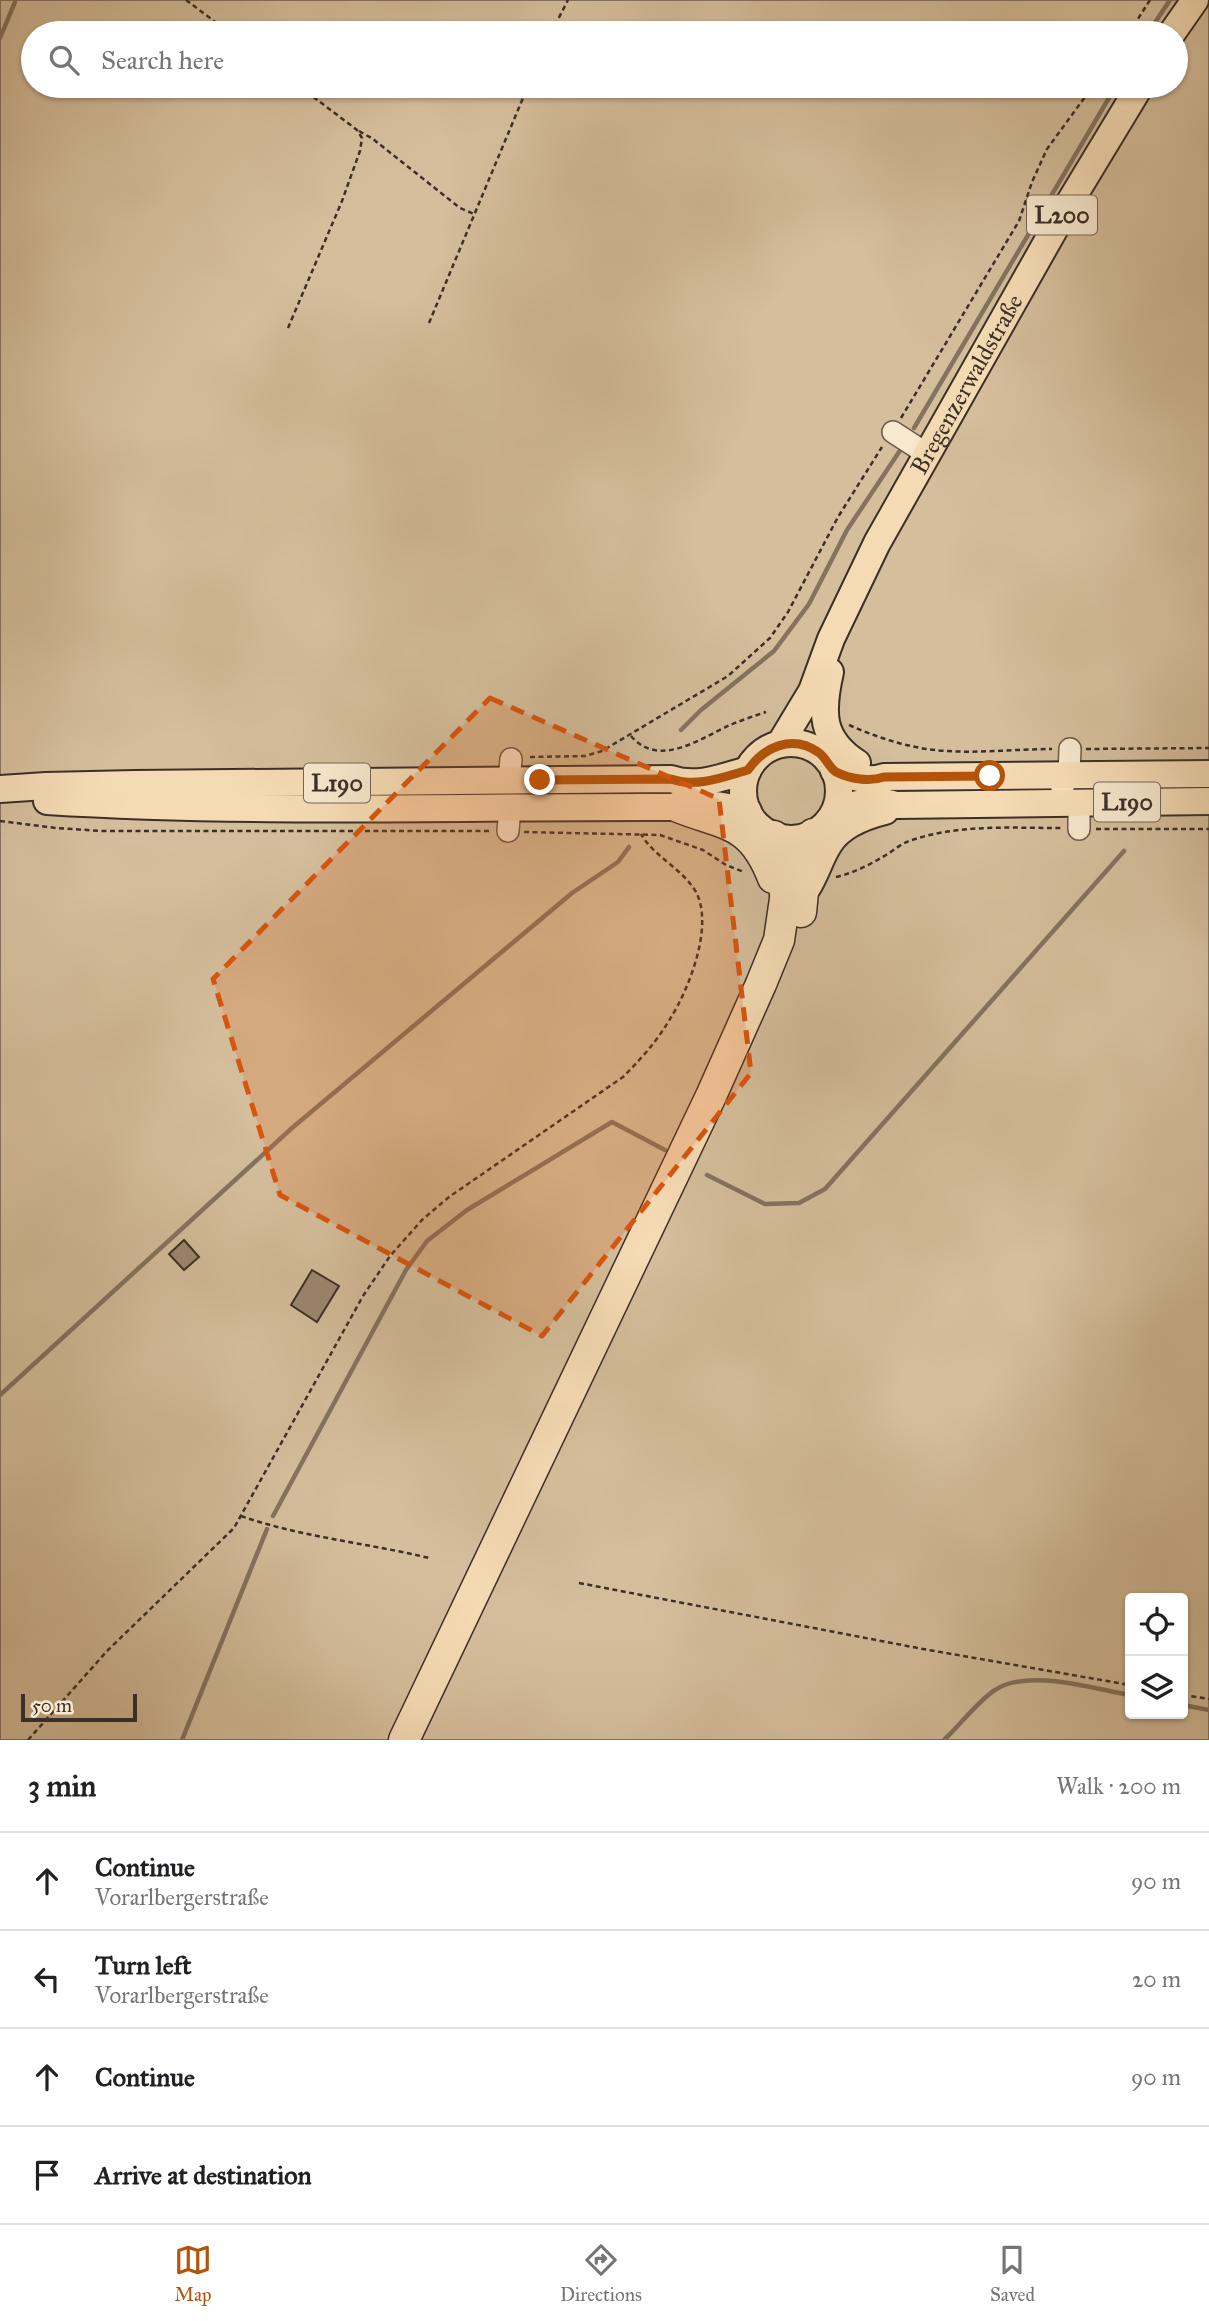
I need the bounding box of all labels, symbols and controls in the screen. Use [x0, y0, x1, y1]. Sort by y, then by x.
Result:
search box [21, 21, 1188, 98]
icon: search [45, 41, 83, 79]
text: Search here [101, 44, 224, 76]
road number: L200 [1027, 196, 1097, 234]
street label: Bregenzerwaldstraße [904, 289, 1029, 480]
route start [974, 760, 1005, 791]
road number: L190 [304, 764, 370, 803]
route end [524, 764, 555, 795]
road number: L190 [1094, 782, 1160, 822]
map controls [1125, 1593, 1188, 1719]
button: locate [1125, 1593, 1188, 1656]
button: layers [1125, 1656, 1188, 1719]
scale bar [21, 1691, 136, 1723]
text: 50 m [32, 1694, 72, 1717]
text: 3 min [28, 1768, 96, 1804]
text: Walk · 200 m [1056, 1772, 1181, 1800]
text: Continue [95, 1851, 195, 1883]
icon: ahead [28, 1862, 66, 1900]
text: 90 m [1131, 1867, 1181, 1895]
text: Vorarlbergerstraße [95, 1883, 269, 1911]
text: Turn left [95, 1949, 191, 1981]
icon: left [28, 1960, 66, 1998]
text: 20 m [1132, 1965, 1181, 1993]
text: Vorarlbergerstraße [95, 1981, 269, 2009]
icon: ahead [28, 2058, 66, 2096]
text: Continue [95, 2061, 195, 2093]
text: 90 m [1131, 2063, 1181, 2091]
icon: arrive [28, 2156, 66, 2194]
text: Arrive at destination [95, 2159, 312, 2191]
tab: Map [174, 2241, 212, 2306]
tab: Directions [560, 2241, 642, 2306]
tab: Saved [990, 2241, 1035, 2306]

